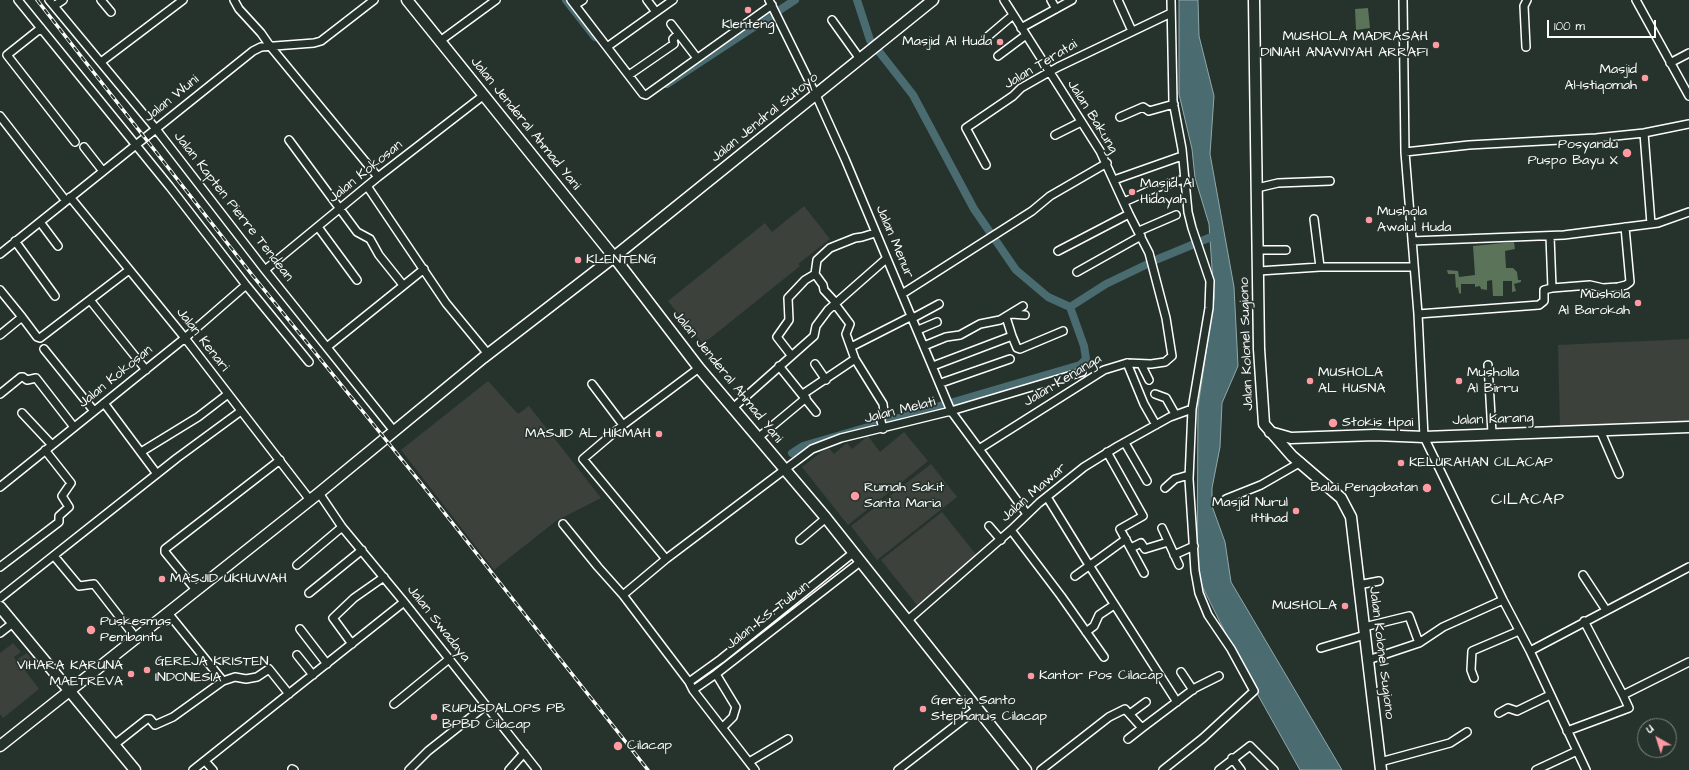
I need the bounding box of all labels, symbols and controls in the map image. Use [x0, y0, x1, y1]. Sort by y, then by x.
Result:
marker: Klenteng [743, 5, 753, 15]
scale bar [1549, 12, 1658, 38]
place label: Klenteng [722, 17, 774, 33]
text: 100 m [1554, 18, 1585, 35]
place label: MUSHOLA MADRASAH DINIAH ANAWIYAH ARRAFI [1261, 29, 1428, 62]
place label: Masjid Al Huda [902, 34, 992, 50]
marker: Masjid Al Huda [995, 37, 1005, 47]
street label: Jalan Teratai [1001, 37, 1081, 93]
marker: MUSHOLA MADRASAH DINIAH ANAWIYAH ARRAFI [1431, 40, 1441, 50]
street label: Jalan Jenderal Ahmad Yani [466, 54, 584, 194]
place label: Masjid Al-Istiqomah [1565, 62, 1637, 94]
street label: Jalan Jendral Sutoyo [708, 69, 822, 167]
street label: Jalan Wuni [141, 72, 203, 126]
marker: Masjid Al-Istiqomah [1640, 73, 1650, 83]
street label: Jalan Bakung [1063, 77, 1121, 157]
street label: Jalan Kapten Pierre Tendean [169, 129, 297, 285]
street label: Jalan Kokosan [326, 137, 406, 207]
place label: Posyandu Puspo Bayu X [1528, 137, 1618, 170]
marker: Posyandu Puspo Bayu X [1621, 147, 1633, 159]
place label: Masjid Al Hidayah [1140, 176, 1194, 208]
marker: Masjid Al Hidayah [1127, 187, 1137, 197]
street label: Jalan Menur [871, 203, 917, 281]
place label: Mushola Awalul Huda [1377, 204, 1451, 236]
marker: Mushola Awalul Huda [1364, 215, 1374, 225]
place label: KLENTENG [586, 252, 657, 268]
marker: KLENTENG [573, 255, 583, 265]
street label: Jalan Kolonel Sugiono [1236, 277, 1258, 411]
place label: Mushola Al Barokah [1558, 287, 1630, 320]
marker: Mushola Al Barokah [1633, 298, 1643, 308]
street label: Jalan Kenari [172, 305, 232, 375]
street label: Jalan Jenderal Ahmad Yani [668, 307, 786, 447]
street label: Jalan Kokosan [76, 342, 156, 412]
street label: Jalan Kenanga [1021, 351, 1105, 411]
place label: MUSHOLA AL HUSNA [1318, 365, 1385, 398]
place label: Musholla Al Birru [1467, 365, 1519, 398]
marker: MUSHOLA AL HUSNA [1305, 376, 1315, 386]
marker: Musholla Al Birru [1454, 376, 1464, 386]
street label: Jalan Melati [863, 394, 937, 428]
street label: Jalan Karang [1452, 410, 1534, 430]
place label: Stokis Hpai [1342, 415, 1413, 431]
marker: Stokis Hpai [1327, 417, 1339, 429]
place label: MASJID AL HIKMAH [525, 426, 651, 442]
marker: MASJID AL HIKMAH [654, 429, 664, 439]
place label: KELURAHAN CILACAP [1409, 455, 1553, 471]
marker: KELURAHAN CILACAP [1396, 458, 1406, 468]
street label: Jalan Mawar [998, 460, 1070, 526]
place label: Rumah Sakit Santa Maria [864, 480, 944, 512]
place label: Balai Pengobatan [1311, 480, 1418, 496]
marker: Balai Pengobatan [1421, 482, 1433, 494]
marker: Rumah Sakit Santa Maria [849, 490, 861, 502]
district label: CILACAP [1491, 491, 1565, 511]
place label: Masjid Nurul Ittihad [1212, 495, 1288, 528]
marker: Masjid Nurul Ittihad [1291, 506, 1301, 516]
place label: MASJID UKHUWAH [170, 571, 287, 587]
marker: MASJID UKHUWAH [157, 574, 167, 584]
street label: Jalan K.S. Tubun [723, 578, 813, 654]
street label: Jalan Swadaya [403, 582, 473, 666]
street label: Jalan Kolonel Sugiono [1365, 586, 1397, 720]
place label: MUSHOLA [1272, 598, 1337, 614]
marker: MUSHOLA [1340, 601, 1350, 611]
place label: Puskesmas Pembantu [100, 614, 171, 646]
marker: Puskesmas Pembantu [85, 624, 97, 636]
place label: GEREJA KRISTEN INDONESIA [155, 654, 269, 686]
place label: VIHARA KARUNA MAETREVA [17, 658, 123, 690]
marker: GEREJA KRISTEN INDONESIA [142, 665, 152, 675]
place label: Kantor Pos Cilacap [1039, 668, 1163, 684]
marker: VIHARA KARUNA MAETREVA [126, 669, 136, 679]
marker: Kantor Pos Cilacap [1026, 671, 1036, 681]
place label: Gereja Santo Stephanus Cilacap [931, 693, 1047, 726]
place label: RUPUSDALOPS PB BPBD Cilacap [442, 701, 565, 734]
marker: Gereja Santo Stephanus Cilacap [918, 704, 928, 714]
marker: RUPUSDALOPS PB BPBD Cilacap [429, 712, 439, 722]
north arrow [1637, 718, 1677, 758]
text: U [1643, 721, 1657, 737]
place label: Cilacap [627, 738, 672, 754]
marker: Cilacap [612, 740, 624, 752]

